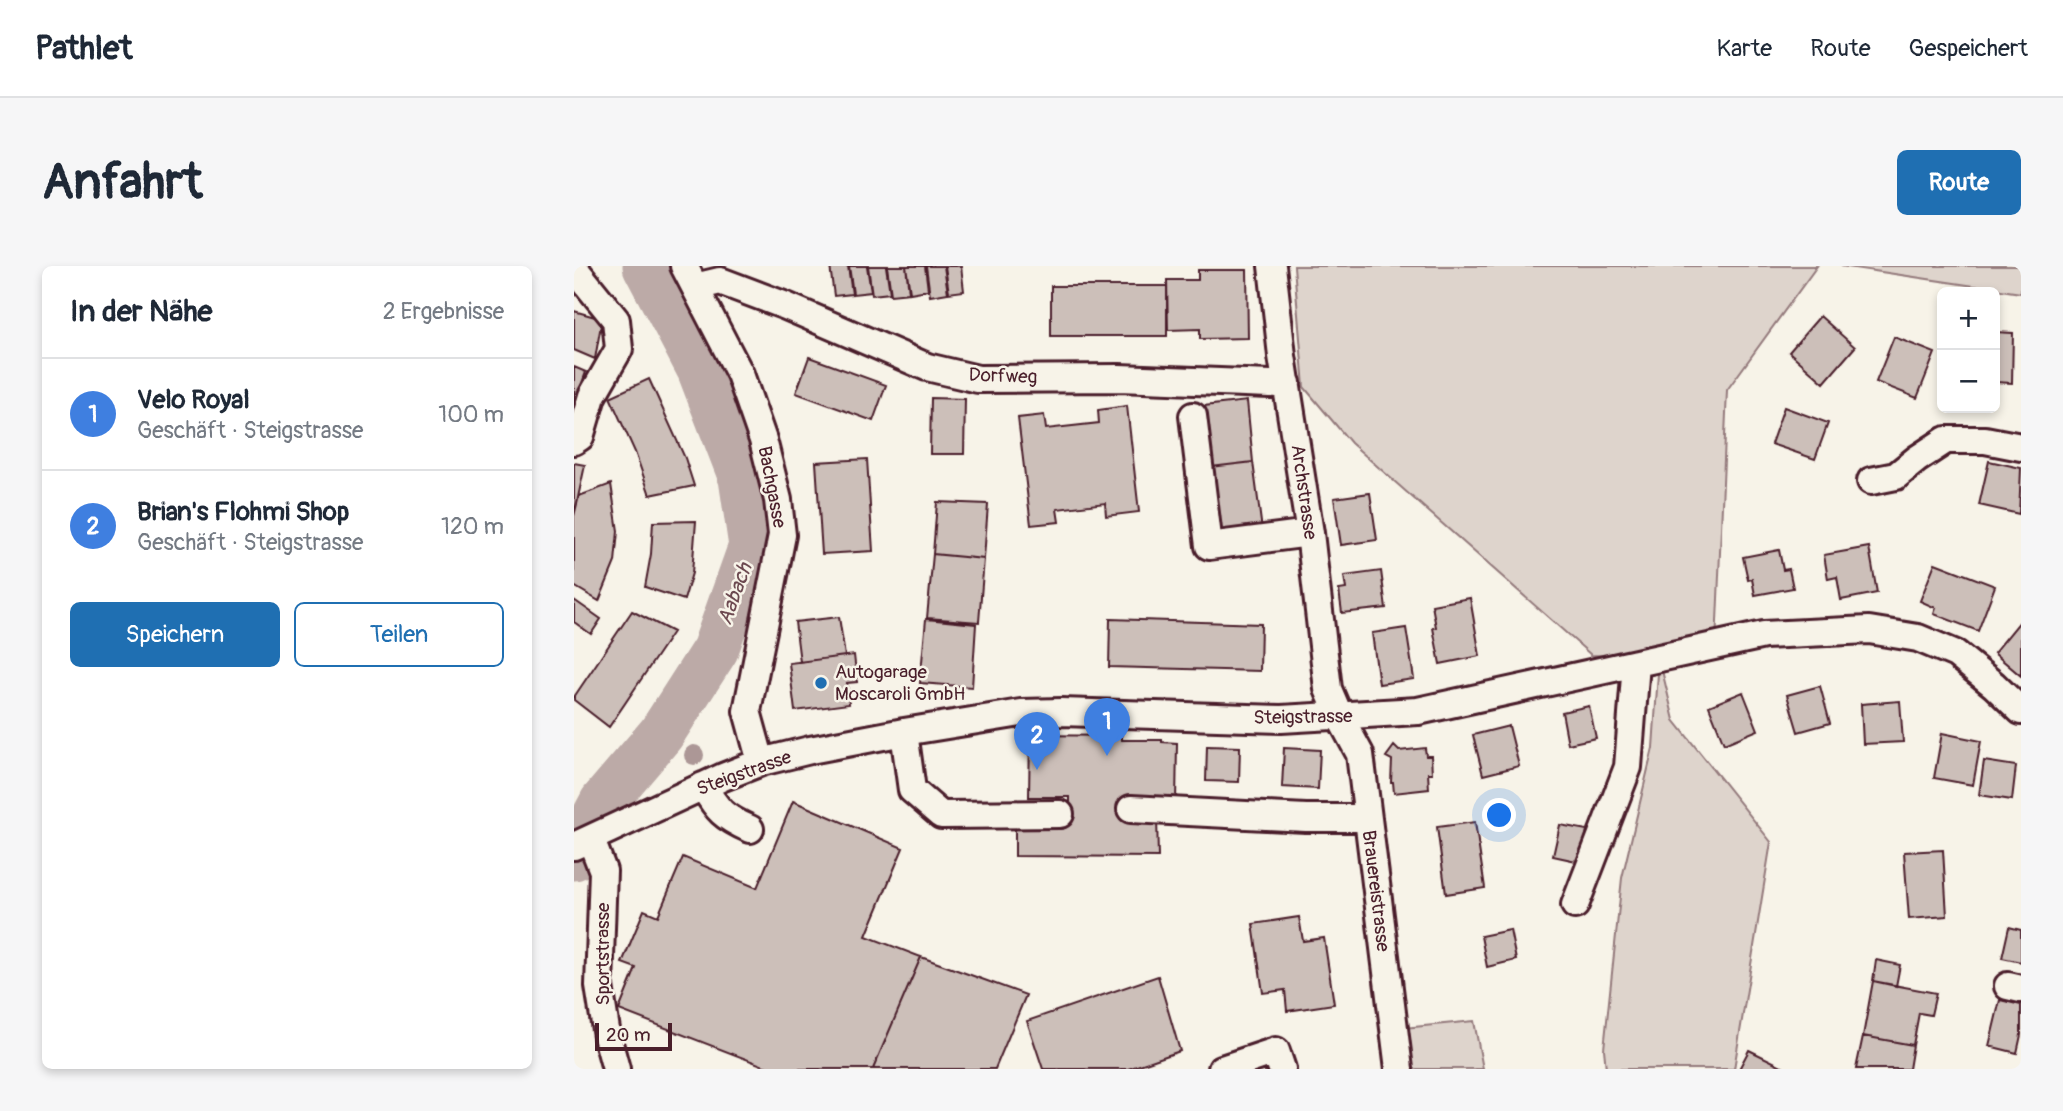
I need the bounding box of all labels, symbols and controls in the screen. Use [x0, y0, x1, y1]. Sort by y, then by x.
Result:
text: Pathlet [35, 28, 132, 69]
text: Karte [1716, 34, 1772, 63]
text: Route [1810, 34, 1871, 63]
text: Gespeichert [1909, 34, 2028, 63]
button: Route [1897, 150, 2021, 215]
text: Anfahrt [42, 152, 202, 213]
map controls [1937, 287, 2000, 413]
button: + [1937, 287, 2000, 350]
text: In der Nähe [70, 293, 212, 330]
text: 2 Ergebnisse [383, 297, 504, 326]
button: − [1937, 350, 2000, 413]
street label: Dorfweg [968, 363, 1038, 389]
text: Velo Royal [137, 384, 250, 416]
text: 1 [89, 400, 98, 429]
text: 100 m [438, 400, 504, 429]
text: Geschäft · Steigstrasse [137, 416, 363, 445]
street label: Archstrasse [1285, 443, 1323, 542]
street label: Bachgasse [752, 444, 792, 531]
text: Brian's Flohmi Shop [137, 496, 349, 528]
text: 2 [87, 512, 99, 541]
text: 120 m [441, 512, 504, 541]
text: Geschäft · Steigstrasse [137, 528, 363, 557]
water label: Aabach [711, 558, 759, 629]
button: Speichern [70, 602, 280, 667]
button: Teilen [294, 602, 504, 667]
place label: Autogarage Moscaroli GmbH [835, 660, 965, 706]
marker: Autogarage Moscaroli GmbH [813, 675, 829, 691]
pin: 1 [1084, 698, 1130, 756]
street label: Steigstrasse [1253, 704, 1353, 730]
pin: 2 [1014, 712, 1060, 770]
street label: Steigstrasse [693, 745, 795, 801]
your location [1482, 798, 1516, 832]
street label: Brauereistrasse [1357, 829, 1395, 954]
street label: Sportstrasse [591, 902, 615, 1005]
scale bar [595, 1020, 672, 1052]
text: 20 m [606, 1023, 651, 1047]

